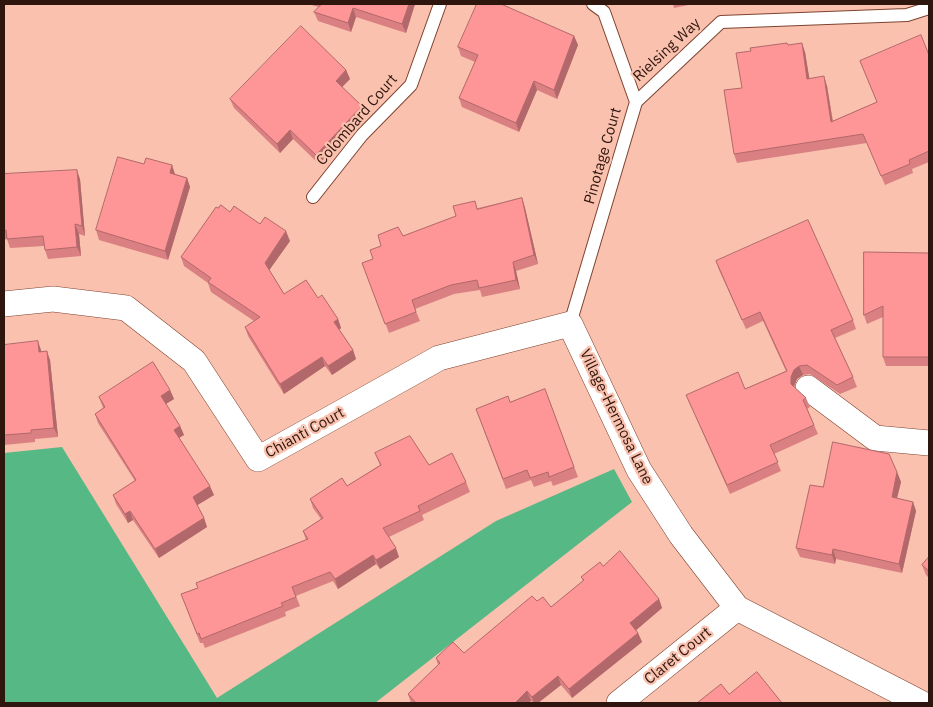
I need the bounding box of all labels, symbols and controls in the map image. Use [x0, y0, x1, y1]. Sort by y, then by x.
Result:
street label: Rielsing Way [630, 14, 704, 86]
street label: Colombard Court [313, 71, 401, 169]
street label: Pinotage Court [581, 106, 625, 206]
street label: Village-Hermosa Lane [575, 346, 657, 488]
street label: Chianti Court [262, 404, 348, 462]
street label: Claret Court [641, 624, 715, 688]

